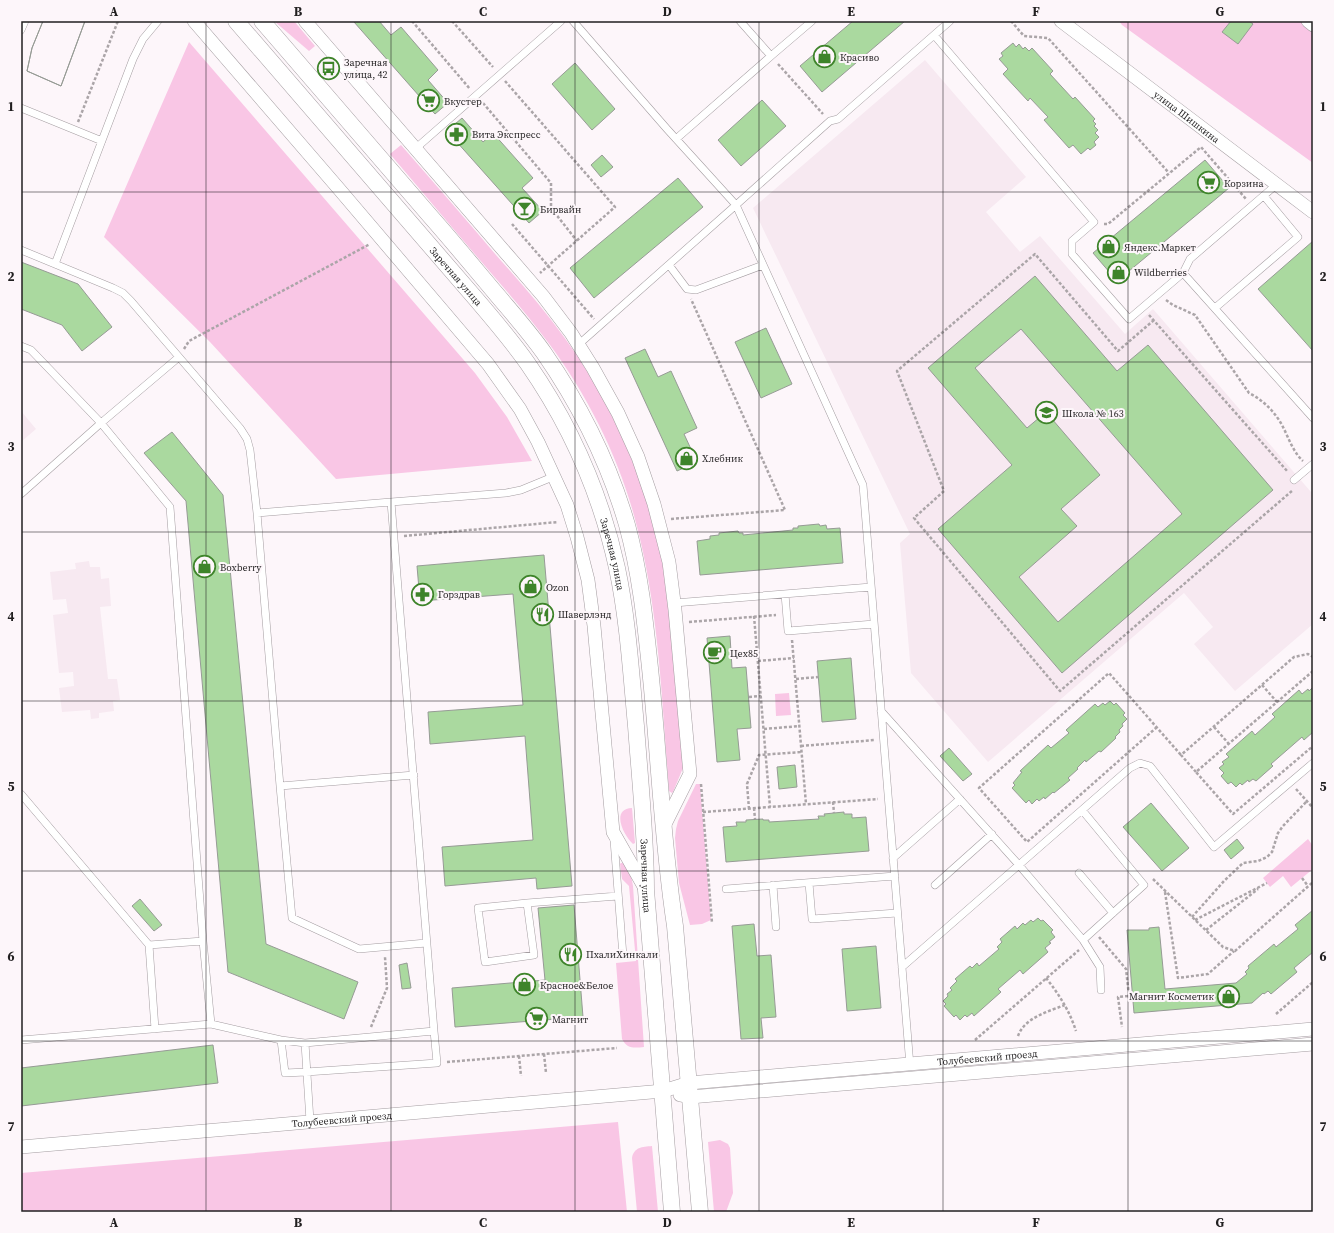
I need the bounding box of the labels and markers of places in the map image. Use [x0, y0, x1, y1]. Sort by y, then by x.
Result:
shop icon: Красиво [811, 44, 837, 70]
place label: Красиво [840, 51, 880, 64]
bus stop icon: Заречная улица, 42 [316, 55, 342, 81]
place label: Заречная улица, 42 [344, 56, 388, 81]
supermarket icon: Вкустер [415, 88, 441, 114]
place label: Вкустер [444, 95, 482, 108]
pharmacy icon: Вита Экспресс [443, 121, 469, 147]
place label: Вита Экспресс [472, 128, 541, 141]
supermarket icon: Корзина [1196, 170, 1222, 196]
place label: Корзина [1224, 177, 1265, 190]
bar icon: Бирвайн [512, 196, 538, 222]
place label: Бирвайн [540, 203, 581, 216]
shop icon: Яндекс.Маркет [1096, 234, 1122, 260]
place label: Яндекс.Маркет [1124, 241, 1197, 254]
shop icon: Wildberries [1105, 259, 1131, 285]
place label: Wildberries [1134, 266, 1187, 279]
school or university icon: Школа № 163 [1034, 400, 1060, 426]
place label: Школа № 163 [1062, 407, 1124, 420]
shop icon: Хлебник [673, 445, 699, 471]
place label: Хлебник [702, 452, 743, 465]
shop icon: Boxberry [192, 554, 218, 580]
place label: Boxberry [220, 561, 262, 574]
shop icon: Ozon [518, 574, 544, 600]
pharmacy icon: Горздрав [410, 581, 436, 607]
place label: Ozon [546, 581, 569, 594]
place label: Горздрав [438, 588, 480, 601]
restaurant icon: Шаверлэнд [529, 601, 555, 627]
place label: Шаверлэнд [558, 608, 612, 621]
cafe icon: Цех85 [701, 640, 727, 666]
place label: Цех85 [730, 647, 758, 660]
restaurant icon: ПхалиХинкали [557, 941, 583, 967]
place label: ПхалиХинкали [586, 948, 659, 961]
shop icon: Красное&Белое [511, 972, 537, 998]
place label: Красное&Белое [540, 979, 613, 992]
shop icon: Магнит Косметик [1216, 983, 1242, 1009]
place label: Магнит Косметик [1129, 990, 1214, 1003]
supermarket icon: Магнит [524, 1006, 550, 1032]
place label: Магнит [552, 1013, 589, 1026]

